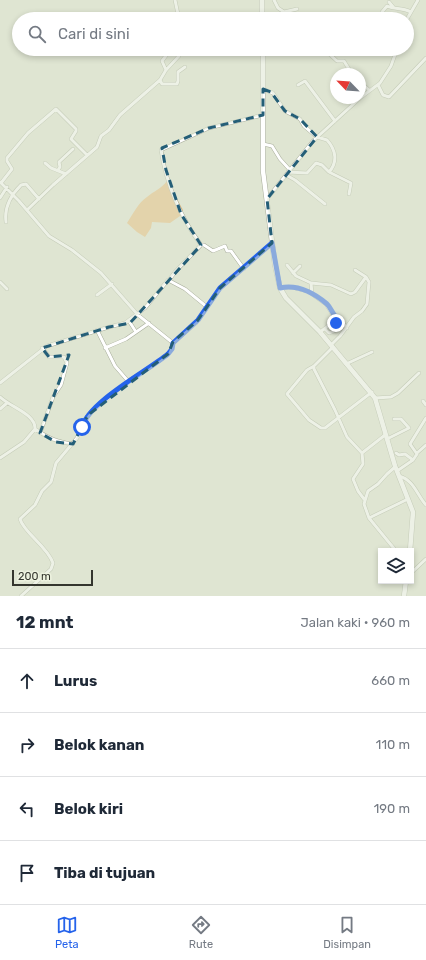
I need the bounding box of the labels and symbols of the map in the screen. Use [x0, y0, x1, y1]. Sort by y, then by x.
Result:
north arrow [330, 68, 366, 104]
route end [327, 314, 345, 332]
route start [73, 418, 91, 436]
scale bar [12, 568, 93, 587]

